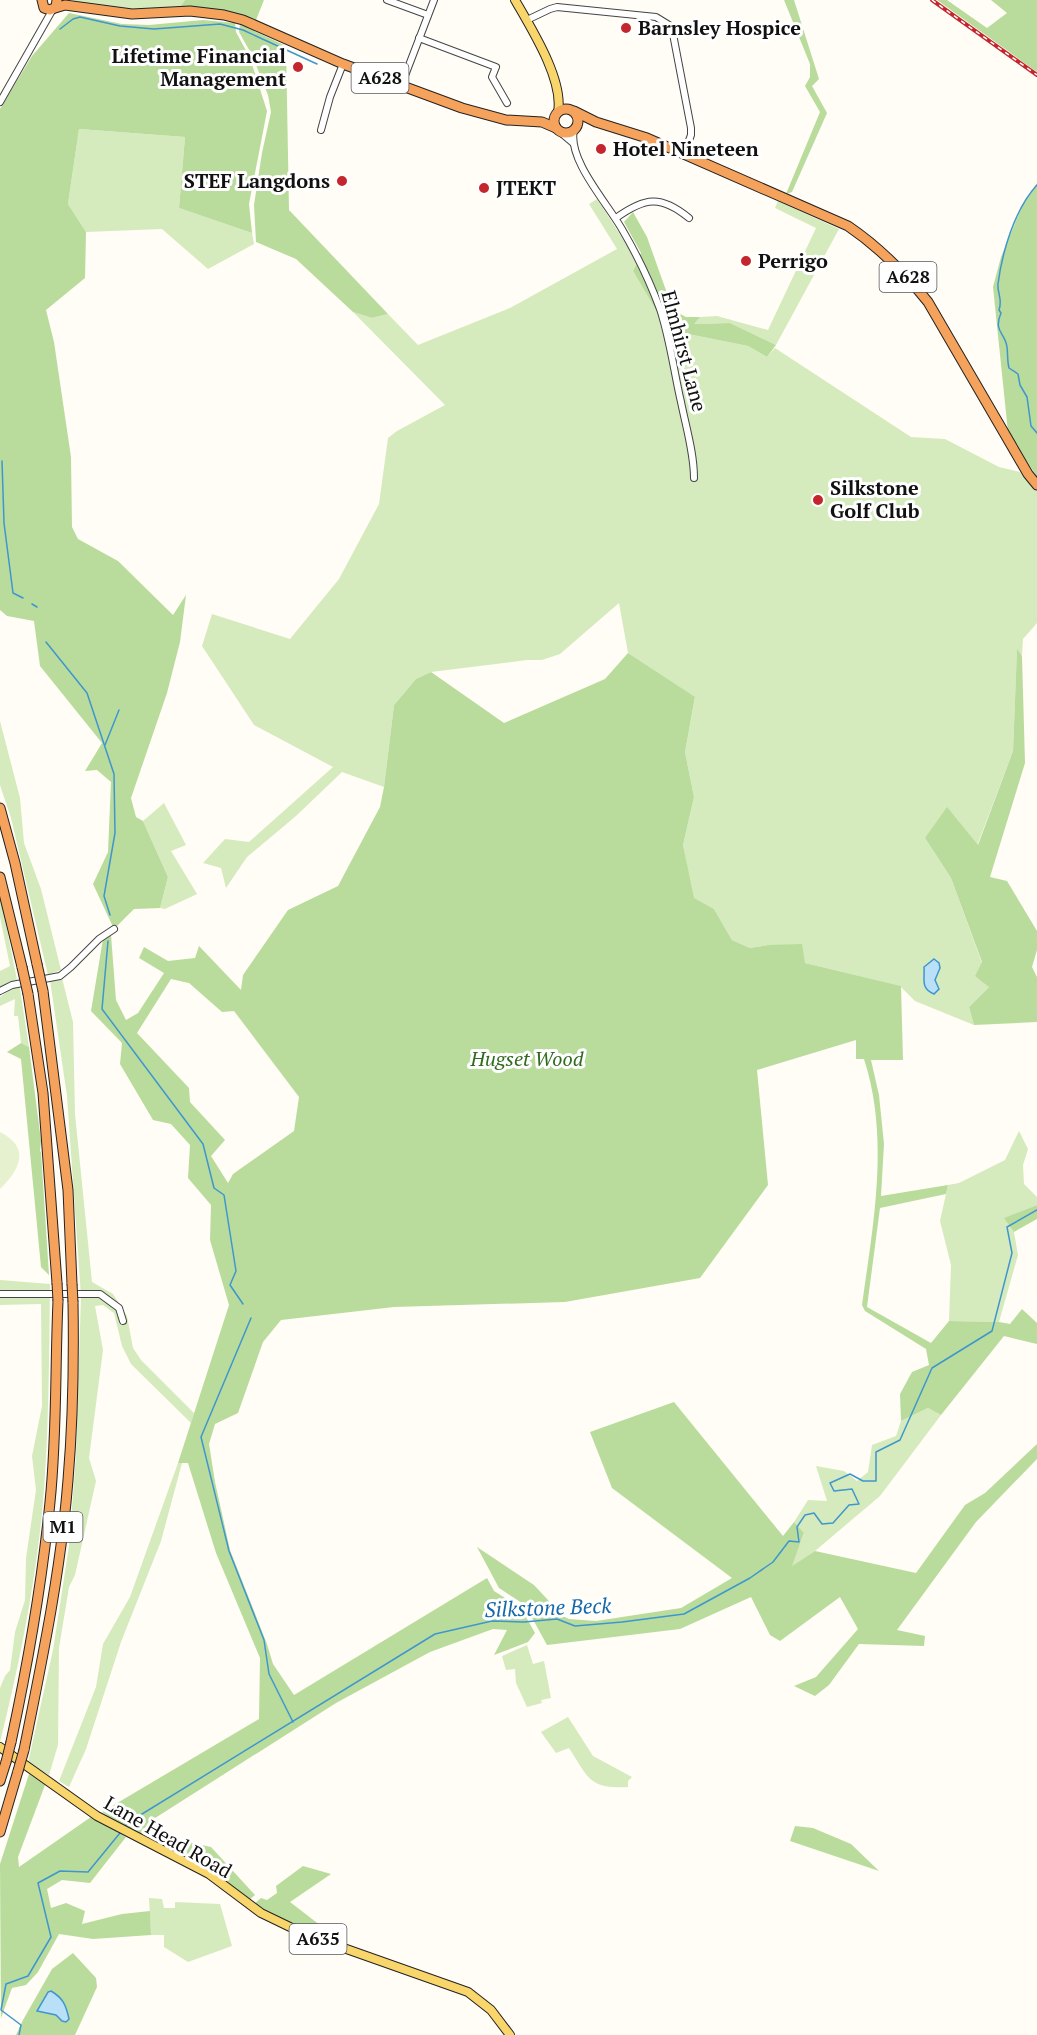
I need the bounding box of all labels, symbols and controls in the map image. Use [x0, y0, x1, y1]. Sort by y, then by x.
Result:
place label: Barnsley Hospice [638, 14, 801, 41]
marker: Barnsley Hospice [619, 21, 633, 35]
place label: Lifetime Financial Management [111, 42, 286, 92]
marker: Lifetime Financial Management [291, 60, 305, 74]
road number: A628 [352, 63, 409, 93]
place label: Hotel Nineteen [613, 135, 759, 162]
marker: Hotel Nineteen [594, 142, 608, 156]
place label: STEF Langdons [184, 167, 330, 194]
marker: STEF Langdons [335, 174, 349, 188]
place label: JTEKT [496, 174, 557, 201]
marker: JTEKT [477, 181, 491, 195]
place label: Perrigo [758, 247, 828, 274]
marker: Perrigo [739, 254, 753, 268]
road number: A628 [880, 262, 936, 292]
street label: Elmhirst Lane [655, 287, 714, 414]
place label: Silkstone Golf Club [830, 474, 920, 524]
marker: Silkstone Golf Club [811, 493, 825, 507]
park label: Hugset Wood [470, 1045, 584, 1072]
road number: M1 [44, 1512, 82, 1542]
water label: Silkstone Beck [484, 1591, 613, 1623]
street label: Lane Head Road [99, 1789, 237, 1884]
road number: A635 [290, 1924, 346, 1954]

